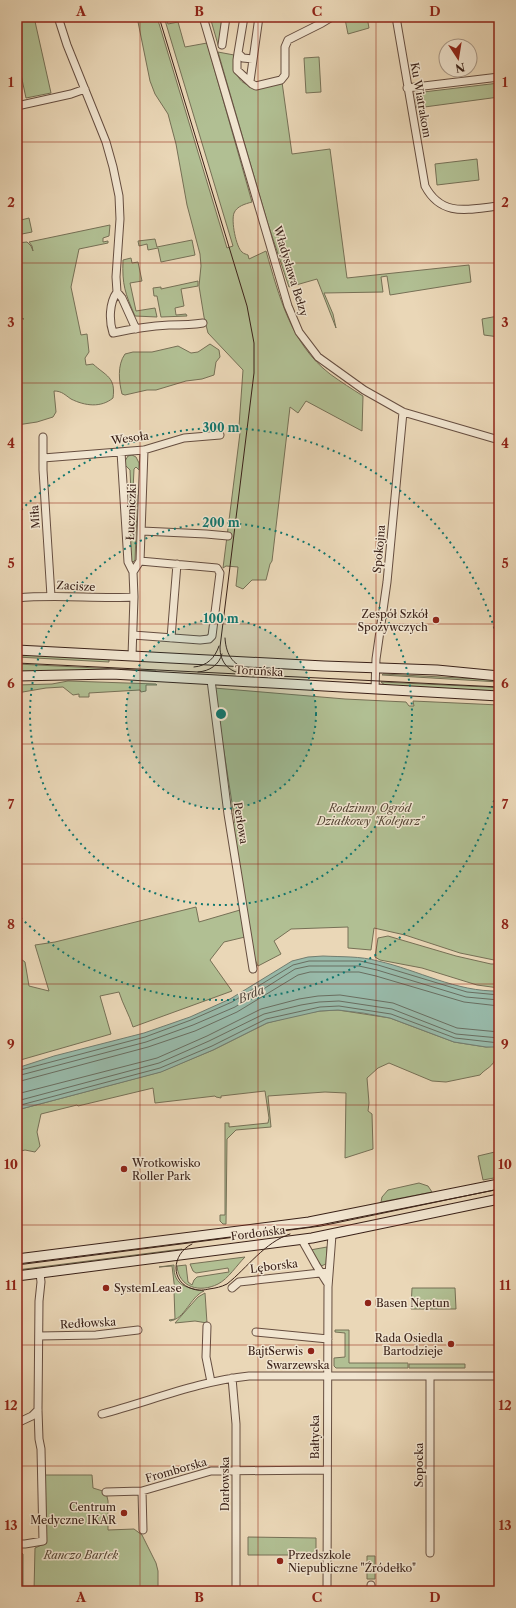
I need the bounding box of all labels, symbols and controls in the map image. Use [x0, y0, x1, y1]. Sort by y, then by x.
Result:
text: A [75, 3, 87, 19]
text: B [194, 3, 204, 19]
text: C [312, 3, 322, 19]
text: D [429, 3, 441, 19]
north arrow [438, 38, 478, 78]
text: N [454, 60, 466, 76]
street label: Ku Wiatrakom [407, 61, 435, 139]
text: 1 [8, 74, 14, 90]
text: 1 [502, 74, 508, 90]
text: 2 [7, 194, 15, 210]
text: 2 [501, 194, 509, 210]
street label: Władysława Bełzy [270, 223, 312, 319]
text: 3 [7, 314, 15, 330]
text: 3 [501, 314, 509, 330]
text: 300 m [202, 420, 240, 435]
street label: Wesoła [109, 428, 150, 448]
text: 4 [7, 435, 15, 451]
text: 4 [501, 435, 509, 451]
street label: Łuczniczki [123, 483, 139, 541]
street label: Miła [27, 505, 43, 529]
text: 200 m [202, 515, 240, 530]
street label: Spokojna [370, 524, 388, 574]
text: 5 [7, 555, 15, 571]
text: 5 [501, 555, 509, 571]
street label: Zacisze [56, 578, 96, 594]
place label: Zespół Szkół Spożywczych [357, 607, 429, 634]
text: 100 m [203, 611, 239, 626]
marker: Zespół Szkół Spożywczych [431, 615, 441, 625]
street label: Toruńska [234, 663, 284, 679]
text: 6 [7, 675, 15, 691]
text: 6 [501, 675, 509, 691]
centre of rings [214, 707, 228, 721]
text: 7 [8, 796, 15, 812]
text: 7 [502, 796, 509, 812]
street label: Perłowa [231, 801, 251, 845]
park label: Rodzinny Ogród Działkowy "Kolejarz" [316, 801, 425, 828]
text: 8 [7, 916, 15, 932]
text: 8 [501, 916, 509, 932]
water label: Brda [235, 982, 266, 1007]
text: 9 [7, 1036, 15, 1052]
text: 9 [501, 1036, 509, 1052]
text: 10 [4, 1156, 18, 1172]
place label: Wrotkowisko Roller Park [131, 1156, 201, 1183]
text: 10 [498, 1156, 512, 1172]
marker: Wrotkowisko Roller Park [119, 1164, 129, 1174]
street label: Fordońska [230, 1223, 286, 1243]
street label: Lęborska [249, 1256, 299, 1276]
text: 11 [5, 1277, 17, 1293]
text: 11 [499, 1277, 511, 1293]
place label: SystemLease [114, 1281, 182, 1295]
marker: SystemLease [101, 1283, 111, 1293]
place label: Basen Neptun [376, 1296, 450, 1310]
marker: Basen Neptun [363, 1298, 373, 1308]
street label: Redłowska [60, 1315, 117, 1331]
place label: Rada Osiedla Bartodzieje [375, 1331, 443, 1358]
marker: Rada Osiedla Bartodzieje [446, 1339, 456, 1349]
place label: BajtSerwis [248, 1344, 303, 1358]
marker: BajtSerwis [306, 1346, 316, 1356]
street label: Swarzewska [267, 1358, 330, 1372]
text: 12 [4, 1397, 18, 1413]
text: 12 [498, 1397, 512, 1413]
street label: Bałtycka [308, 1415, 322, 1459]
street label: Sopocka [412, 1443, 426, 1487]
street label: Fromborska [144, 1454, 209, 1485]
street label: Darłowska [218, 1456, 232, 1511]
place label: Centrum Medyczne IKAR [30, 1500, 117, 1527]
marker: Centrum Medyczne IKAR [119, 1508, 129, 1518]
text: 13 [4, 1517, 18, 1533]
text: 13 [498, 1517, 512, 1533]
park label: Ranczo Bartek [43, 1548, 119, 1562]
place label: Przedszkole Niepubliczne "Źródełko" [288, 1548, 416, 1575]
marker: Przedszkole Niepubliczne "Źródełko" [275, 1556, 285, 1566]
text: A [75, 1589, 87, 1605]
text: B [194, 1589, 204, 1605]
text: C [312, 1589, 322, 1605]
text: D [429, 1589, 441, 1605]

